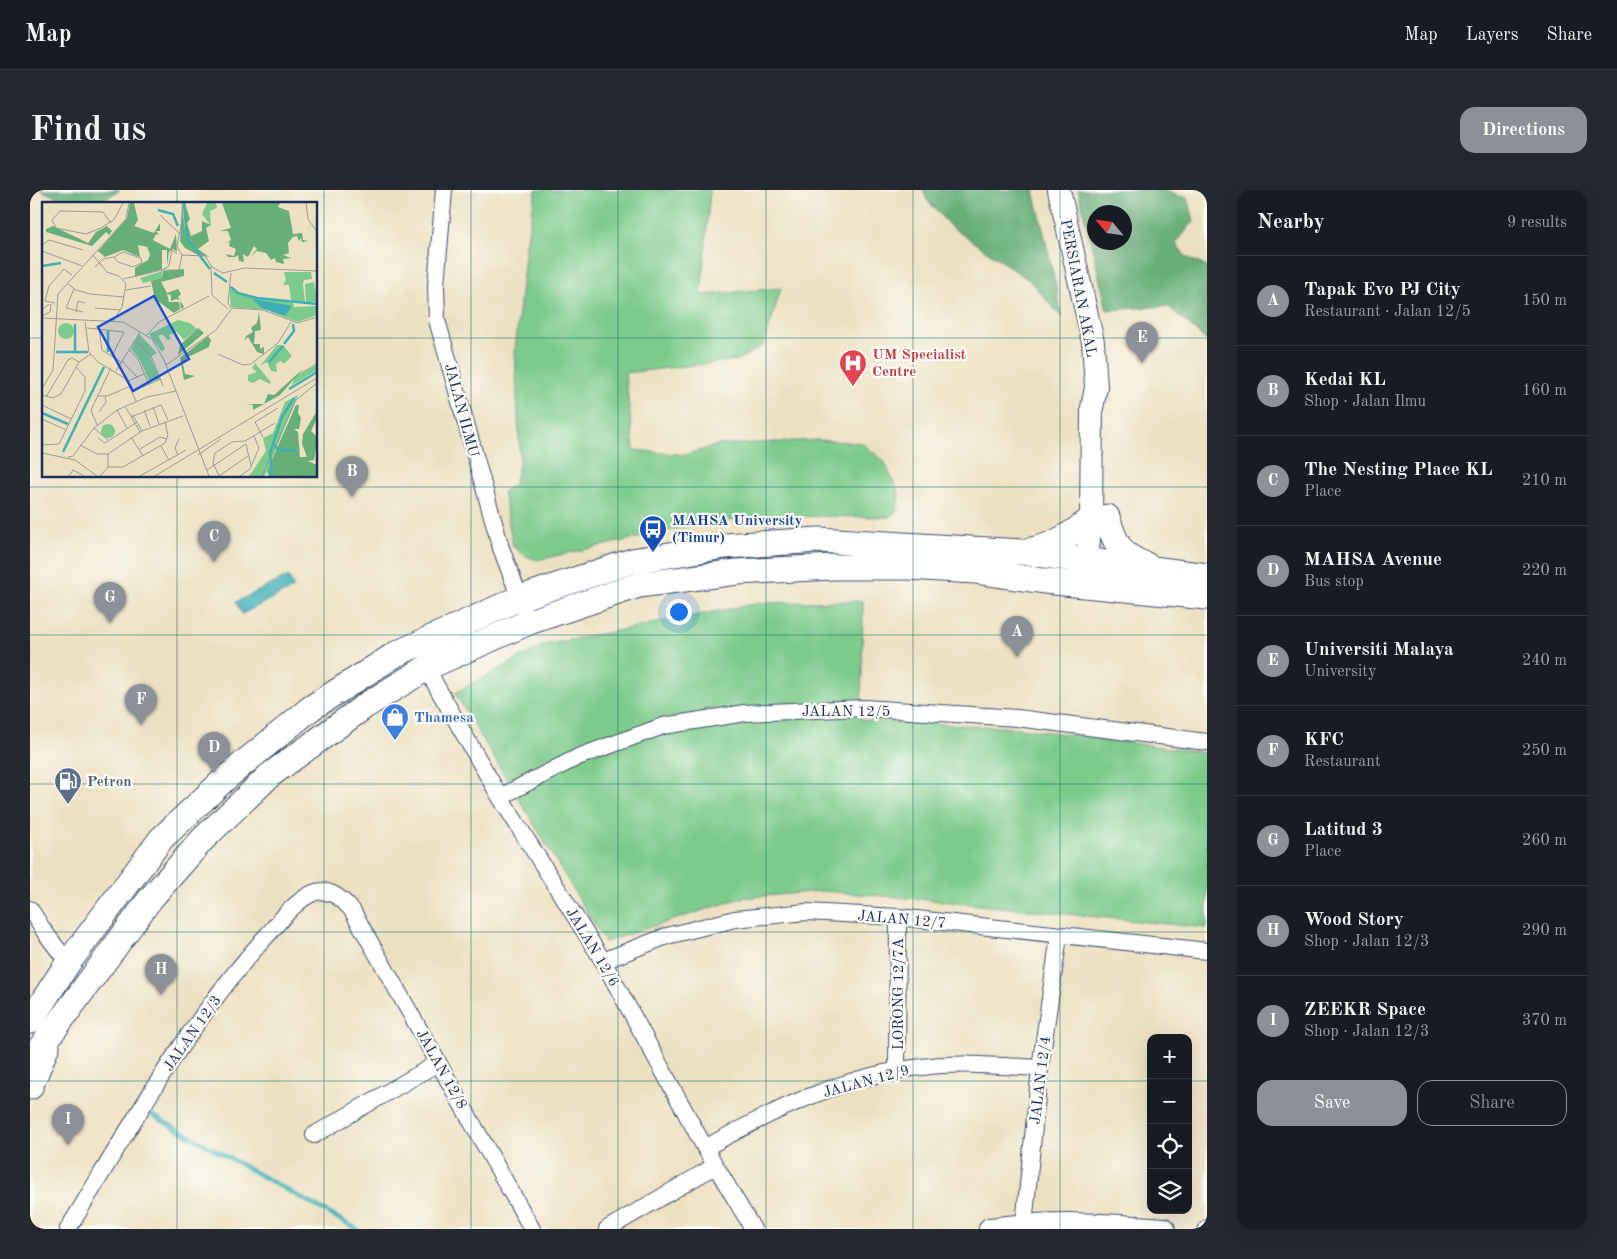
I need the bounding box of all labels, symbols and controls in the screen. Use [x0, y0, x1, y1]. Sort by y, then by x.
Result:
text: Map [25, 23, 72, 47]
text: Map [1404, 26, 1438, 44]
text: Layers [1466, 26, 1518, 44]
text: Share [1546, 26, 1592, 44]
button: Directions [1460, 107, 1587, 153]
text: Find us [30, 113, 146, 148]
inset map [42, 202, 318, 478]
north arrow [1087, 205, 1132, 250]
text: Nearby [1257, 212, 1325, 233]
text: 9 results [1507, 215, 1567, 231]
street label: PERSIARAN AKAL [1057, 218, 1098, 359]
text: Tapak Evo PJ City [1304, 281, 1461, 300]
text: A [1267, 293, 1279, 309]
text: 150 m [1522, 293, 1567, 309]
text: Restaurant · Jalan 12/5 [1304, 304, 1471, 320]
pin: E [1126, 322, 1158, 363]
hospital icon: UM Specialist Centre [838, 348, 868, 387]
place label: UM Specialist Centre [872, 348, 967, 380]
street label: JALAN ILMU [441, 362, 480, 459]
text: Kedai KL [1304, 371, 1386, 390]
text: B [1267, 383, 1279, 399]
text: 160 m [1522, 383, 1567, 399]
text: Shop · Jalan Ilmu [1304, 394, 1426, 410]
pin: B [336, 456, 368, 497]
text: The Nesting Place KL [1304, 461, 1493, 480]
text: C [1268, 473, 1278, 489]
text: 210 m [1522, 473, 1567, 489]
text: Place [1304, 484, 1341, 500]
bus stop icon: MAHSA University (Timur) [638, 514, 668, 553]
place label: MAHSA University (Timur) [672, 514, 803, 546]
pin: C [198, 521, 230, 562]
text: MAHSA Avenue [1304, 551, 1442, 570]
text: D [1267, 563, 1279, 579]
text: 220 m [1522, 563, 1567, 579]
text: Bus stop [1304, 574, 1364, 590]
pin: G [94, 582, 126, 623]
your location [666, 599, 692, 625]
pin: A [1001, 616, 1033, 657]
text: Universiti Malaya [1304, 641, 1454, 660]
text: E [1267, 653, 1279, 669]
text: 240 m [1522, 653, 1567, 669]
text: University [1304, 664, 1376, 680]
pin: F [125, 684, 157, 725]
shop icon: Thamesa [380, 702, 410, 741]
street label: JALAN 12/5 [802, 705, 890, 720]
place label: Thamesa [414, 711, 474, 726]
text: KFC [1304, 731, 1344, 750]
pin: D [198, 732, 230, 773]
text: F [1268, 743, 1278, 759]
text: 250 m [1522, 743, 1567, 759]
text: Restaurant [1304, 754, 1381, 770]
fuel station icon: Petron [53, 766, 83, 805]
place label: Petron [87, 775, 132, 790]
text: Latitud 3 [1304, 821, 1383, 840]
text: G [1267, 833, 1279, 849]
text: 260 m [1522, 833, 1567, 849]
text: Place [1304, 844, 1341, 860]
street label: JALAN 12/6 [562, 906, 621, 990]
street label: JALAN 12/7 [857, 909, 947, 932]
text: Wood Story [1304, 911, 1404, 930]
text: H [1266, 923, 1280, 939]
text: 290 m [1522, 923, 1567, 939]
text: Shop · Jalan 12/3 [1304, 934, 1429, 950]
street label: LORONG 12/7A [892, 937, 907, 1050]
pin: H [145, 954, 177, 995]
street label: JALAN 12/3 [162, 993, 225, 1074]
text: ZEEKR Space [1304, 1001, 1426, 1020]
text: I [1269, 1013, 1277, 1029]
text: 370 m [1522, 1013, 1567, 1029]
text: Shop · Jalan 12/3 [1304, 1024, 1429, 1040]
street label: JALAN 12/8 [413, 1027, 469, 1112]
map controls [1147, 1034, 1192, 1214]
button: + [1147, 1034, 1192, 1079]
street label: JALAN 12/4 [1029, 1035, 1054, 1125]
street label: JALAN 12/9 [822, 1064, 911, 1101]
button: − [1147, 1079, 1192, 1124]
button: Save [1257, 1080, 1407, 1126]
button: Share [1417, 1080, 1567, 1126]
pin: I [52, 1104, 84, 1145]
button: locate [1147, 1124, 1192, 1169]
button: layers [1147, 1169, 1192, 1214]

